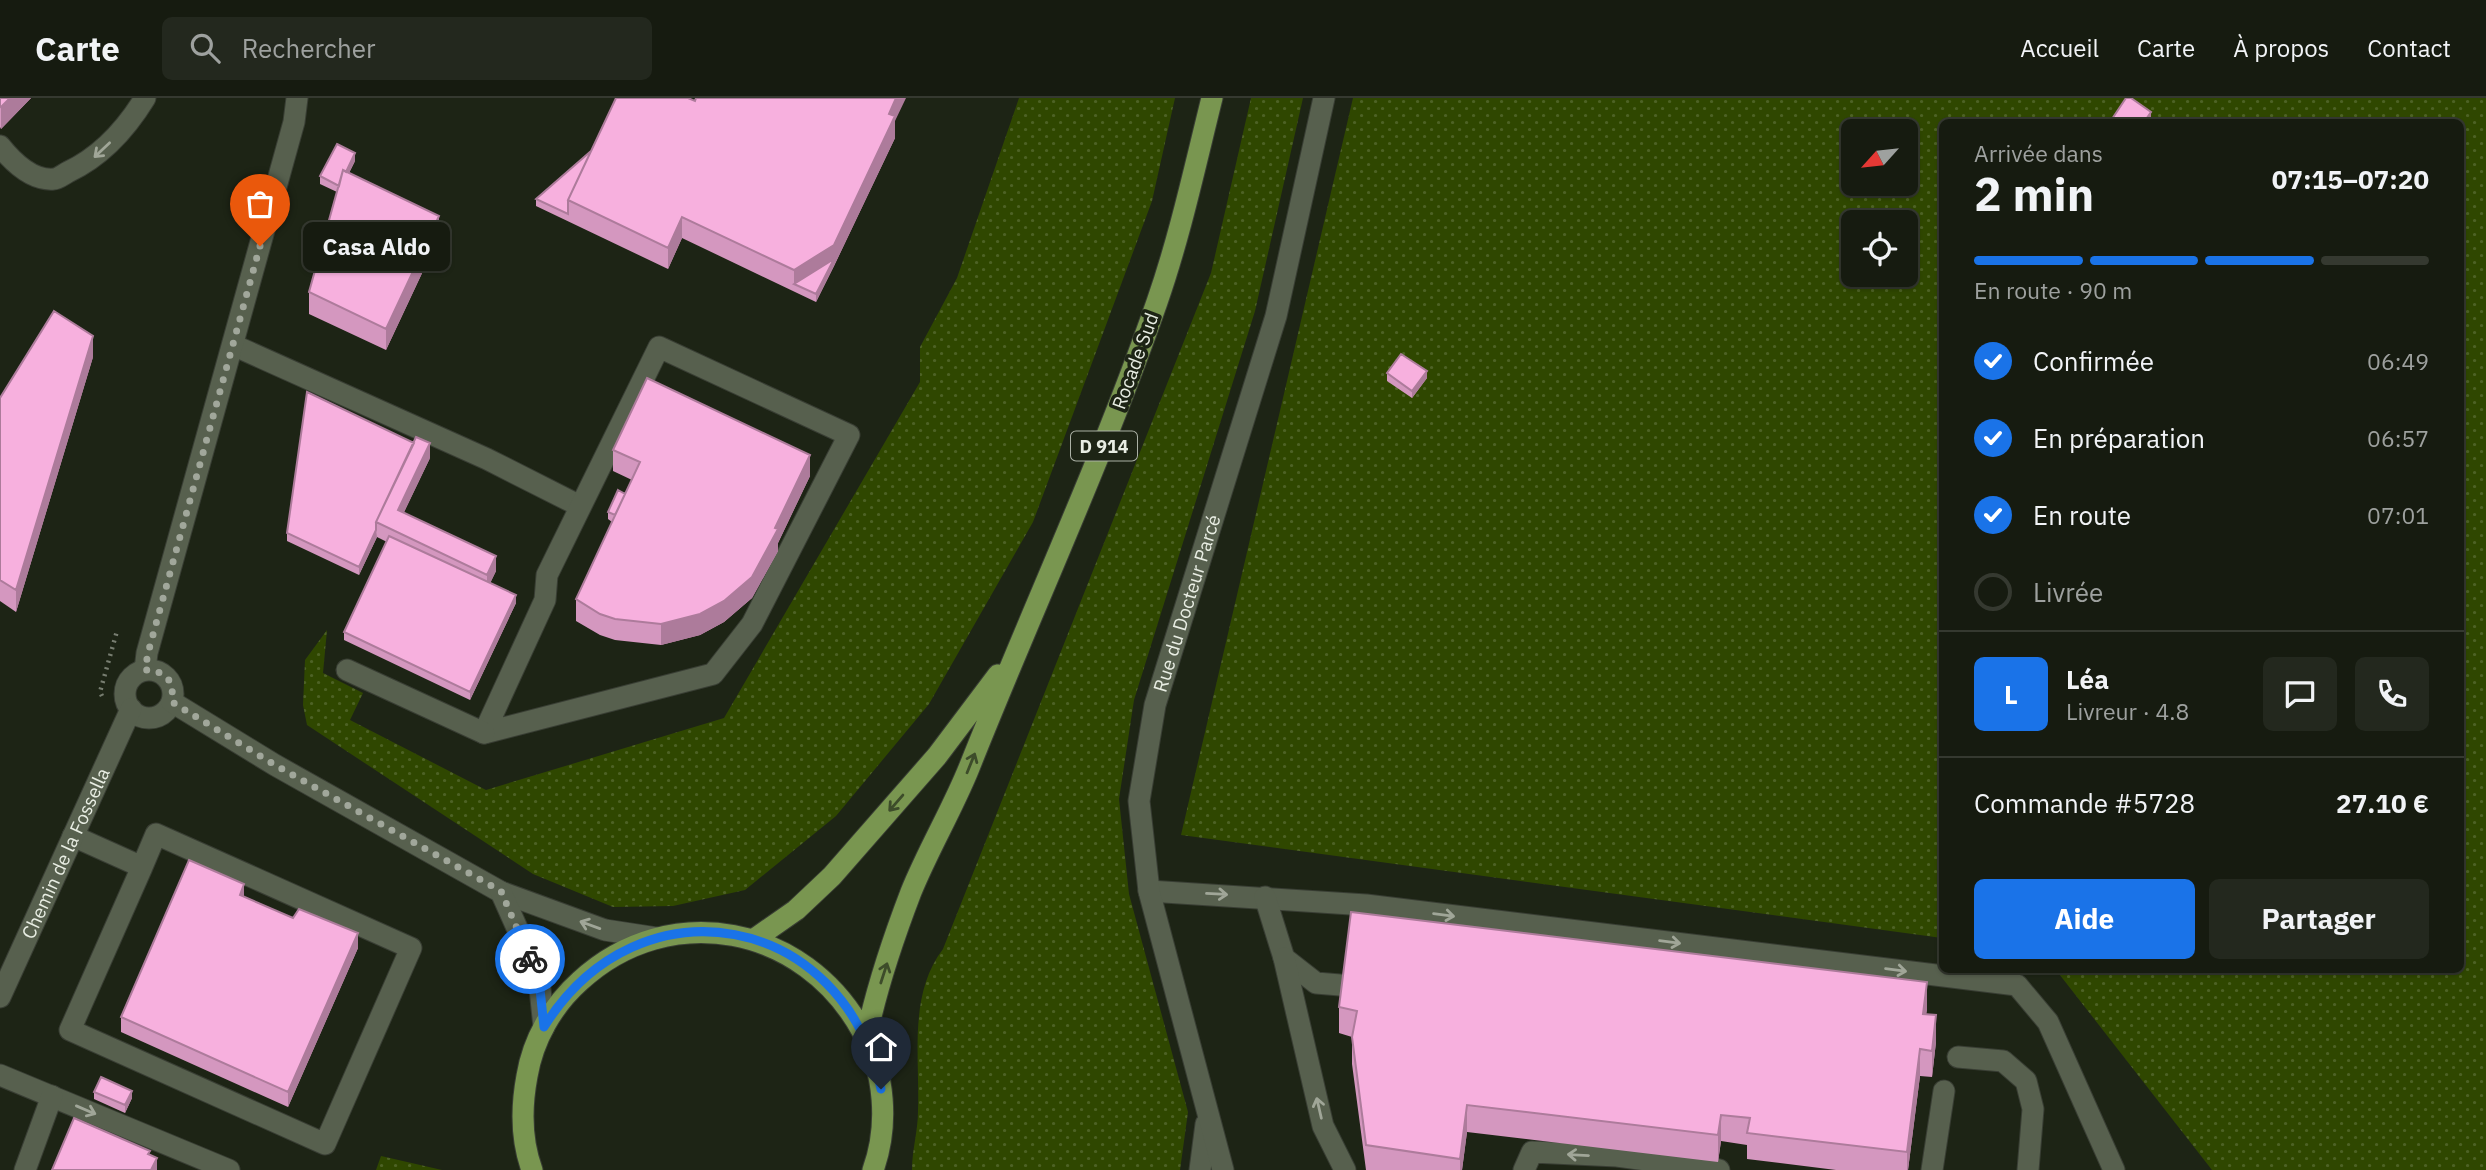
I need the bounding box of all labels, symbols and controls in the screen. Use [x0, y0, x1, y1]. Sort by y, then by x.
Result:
search box [162, 17, 652, 80]
text: Carte [35, 27, 120, 70]
icon: search [186, 29, 224, 67]
text: Rechercher [242, 31, 376, 65]
text: Accueil [2020, 32, 2099, 64]
text: Carte [2137, 32, 2195, 64]
text: À propos [2233, 32, 2329, 64]
text: Contact [2367, 32, 2451, 64]
north arrow [1841, 119, 1918, 196]
map controls [1841, 119, 1918, 287]
text: Arrivée dans [1974, 138, 2103, 168]
one-way arrow [93, 142, 111, 158]
text: 07:15–07:20 [2272, 162, 2429, 196]
text: 2 min [1974, 164, 2094, 224]
pin [230, 174, 290, 246]
icon: bag [241, 185, 279, 223]
button: locate [1841, 210, 1918, 287]
callout: Casa Aldo [302, 222, 449, 270]
text: Casa Aldo [323, 231, 430, 261]
text: En route · 90 m [1974, 275, 2132, 305]
street label: Rocade Sud [1106, 309, 1164, 413]
icon: check [1974, 342, 2012, 380]
text: Confirmée [2033, 344, 2154, 378]
text: 06:49 [2367, 346, 2429, 376]
icon: check [1974, 419, 2012, 457]
text: En préparation [2033, 421, 2205, 455]
text: 06:57 [2367, 423, 2429, 453]
road number: D 914 [1071, 432, 1137, 460]
icon: check [1974, 496, 2012, 534]
text: En route [2033, 498, 2131, 532]
text: 07:01 [2367, 500, 2429, 530]
street label: Rue du Docteur Parcé [1148, 512, 1226, 695]
text: Livrée [2033, 575, 2103, 609]
button: chat [2263, 657, 2337, 731]
button: phone [2355, 657, 2429, 731]
text: Léa [2066, 662, 2109, 696]
text: L [2004, 677, 2018, 711]
text: Livreur · 4.8 [2066, 696, 2189, 726]
one-way arrow [965, 753, 978, 774]
street label: Chemin de la Fossella [16, 764, 115, 943]
text: Commande #5728 [1974, 786, 2195, 820]
text: 27.10 € [2336, 786, 2429, 820]
one-way arrow [888, 794, 904, 812]
button: Aide [1974, 879, 2195, 959]
button: Partager [2209, 879, 2429, 959]
one-way arrow [1206, 888, 1229, 901]
one-way arrow [1432, 908, 1455, 921]
one-way arrow [580, 918, 602, 930]
courier [495, 924, 565, 994]
one-way arrow [1658, 936, 1681, 949]
icon: bike [511, 940, 549, 978]
one-way arrow [878, 962, 891, 984]
one-way arrow [1884, 963, 1906, 976]
pin [851, 1017, 911, 1089]
icon: home [862, 1028, 900, 1066]
one-way arrow [1311, 1097, 1325, 1120]
one-way arrow [74, 1105, 96, 1118]
one-way arrow [1567, 1148, 1590, 1161]

